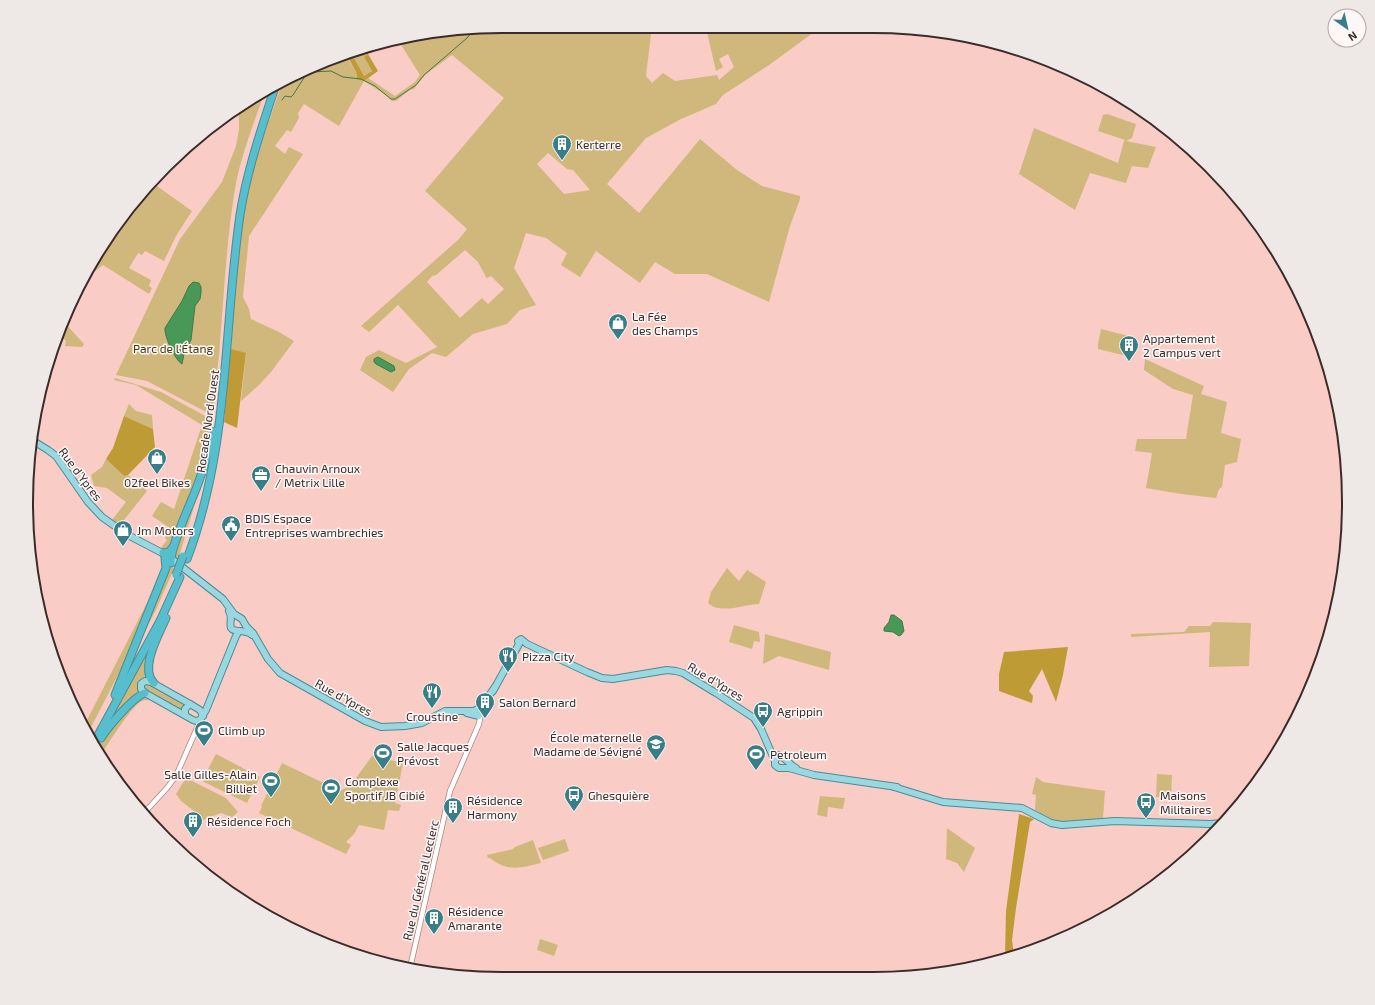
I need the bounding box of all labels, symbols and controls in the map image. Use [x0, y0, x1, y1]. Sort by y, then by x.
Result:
north arrow [1327, 8, 1367, 48]
text: N [1346, 29, 1360, 44]
building icon: Kerterre [551, 133, 573, 161]
place label: Kerterre [576, 137, 621, 151]
place label: La Fée des Champs [632, 309, 698, 337]
shop icon: La Fée des Champs [607, 312, 629, 340]
place label: Appartement 2 Campus vert [1143, 331, 1221, 359]
building icon: Appartement 2 Campus vert [1118, 334, 1140, 362]
park label: Parc de l'Étang [133, 341, 213, 355]
street label: Rocade Nord Ouest [193, 368, 221, 474]
street label: Rue d'Ypres [56, 445, 106, 503]
shop icon: 02feel Bikes [146, 447, 168, 475]
place label: Chauvin Arnoux / Metrix Lille [275, 461, 361, 489]
office icon: Chauvin Arnoux / Metrix Lille [250, 464, 272, 492]
place label: 02feel Bikes [124, 475, 190, 489]
place label: BDIS Espace Entreprises wambrechies [245, 511, 383, 539]
public building icon: BDIS Espace Entreprises wambrechies [220, 514, 242, 542]
shop icon: Jm Motors [112, 519, 134, 547]
place label: Jm Motors [137, 523, 194, 537]
restaurant icon: Pizza City [497, 645, 519, 673]
place label: Pizza City [522, 649, 575, 663]
street label: Rue d'Ypres [685, 659, 747, 703]
street label: Rue d'Ypres [313, 676, 375, 718]
restaurant icon: Croustine [421, 681, 443, 709]
building icon: Salon Bernard [474, 691, 496, 719]
place label: Salon Bernard [499, 695, 576, 709]
bus stop icon: Agrippin [752, 700, 774, 728]
place label: Agrippin [777, 704, 823, 718]
place label: Croustine [406, 709, 458, 723]
sports icon: Climb up [193, 719, 215, 747]
place label: Climb up [218, 723, 265, 737]
place label: École maternelle Madame de Sévigné [533, 730, 642, 758]
school or university icon: École maternelle Madame de Sévigné [645, 733, 667, 761]
place label: Salle Jacques Prévost [397, 739, 469, 767]
sports icon: Salle Jacques Prévost [372, 742, 394, 770]
sports icon: Petroleum [745, 743, 767, 771]
place label: Petroleum [770, 747, 827, 761]
place label: Salle Gilles-Alain Billiet [164, 767, 257, 795]
sports icon: Salle Gilles-Alain Billiet [260, 770, 282, 798]
place label: Complexe Sportif JB Cibié [345, 774, 425, 802]
sports icon: Complexe Sportif JB Cibié [320, 777, 342, 805]
bus stop icon: Ghesquière [563, 784, 585, 812]
place label: Ghesquière [588, 788, 649, 802]
place label: Maisons Militaires [1160, 788, 1211, 816]
bus stop icon: Maisons Militaires [1135, 791, 1157, 819]
place label: Résidence Harmony [467, 793, 522, 821]
building icon: Résidence Harmony [442, 796, 464, 824]
building icon: Résidence Foch [182, 810, 204, 838]
place label: Résidence Foch [207, 814, 291, 828]
street label: Rue du Général Leclerc [399, 818, 441, 942]
place label: Résidence Amarante [448, 904, 503, 932]
building icon: Résidence Amarante [423, 907, 445, 935]

